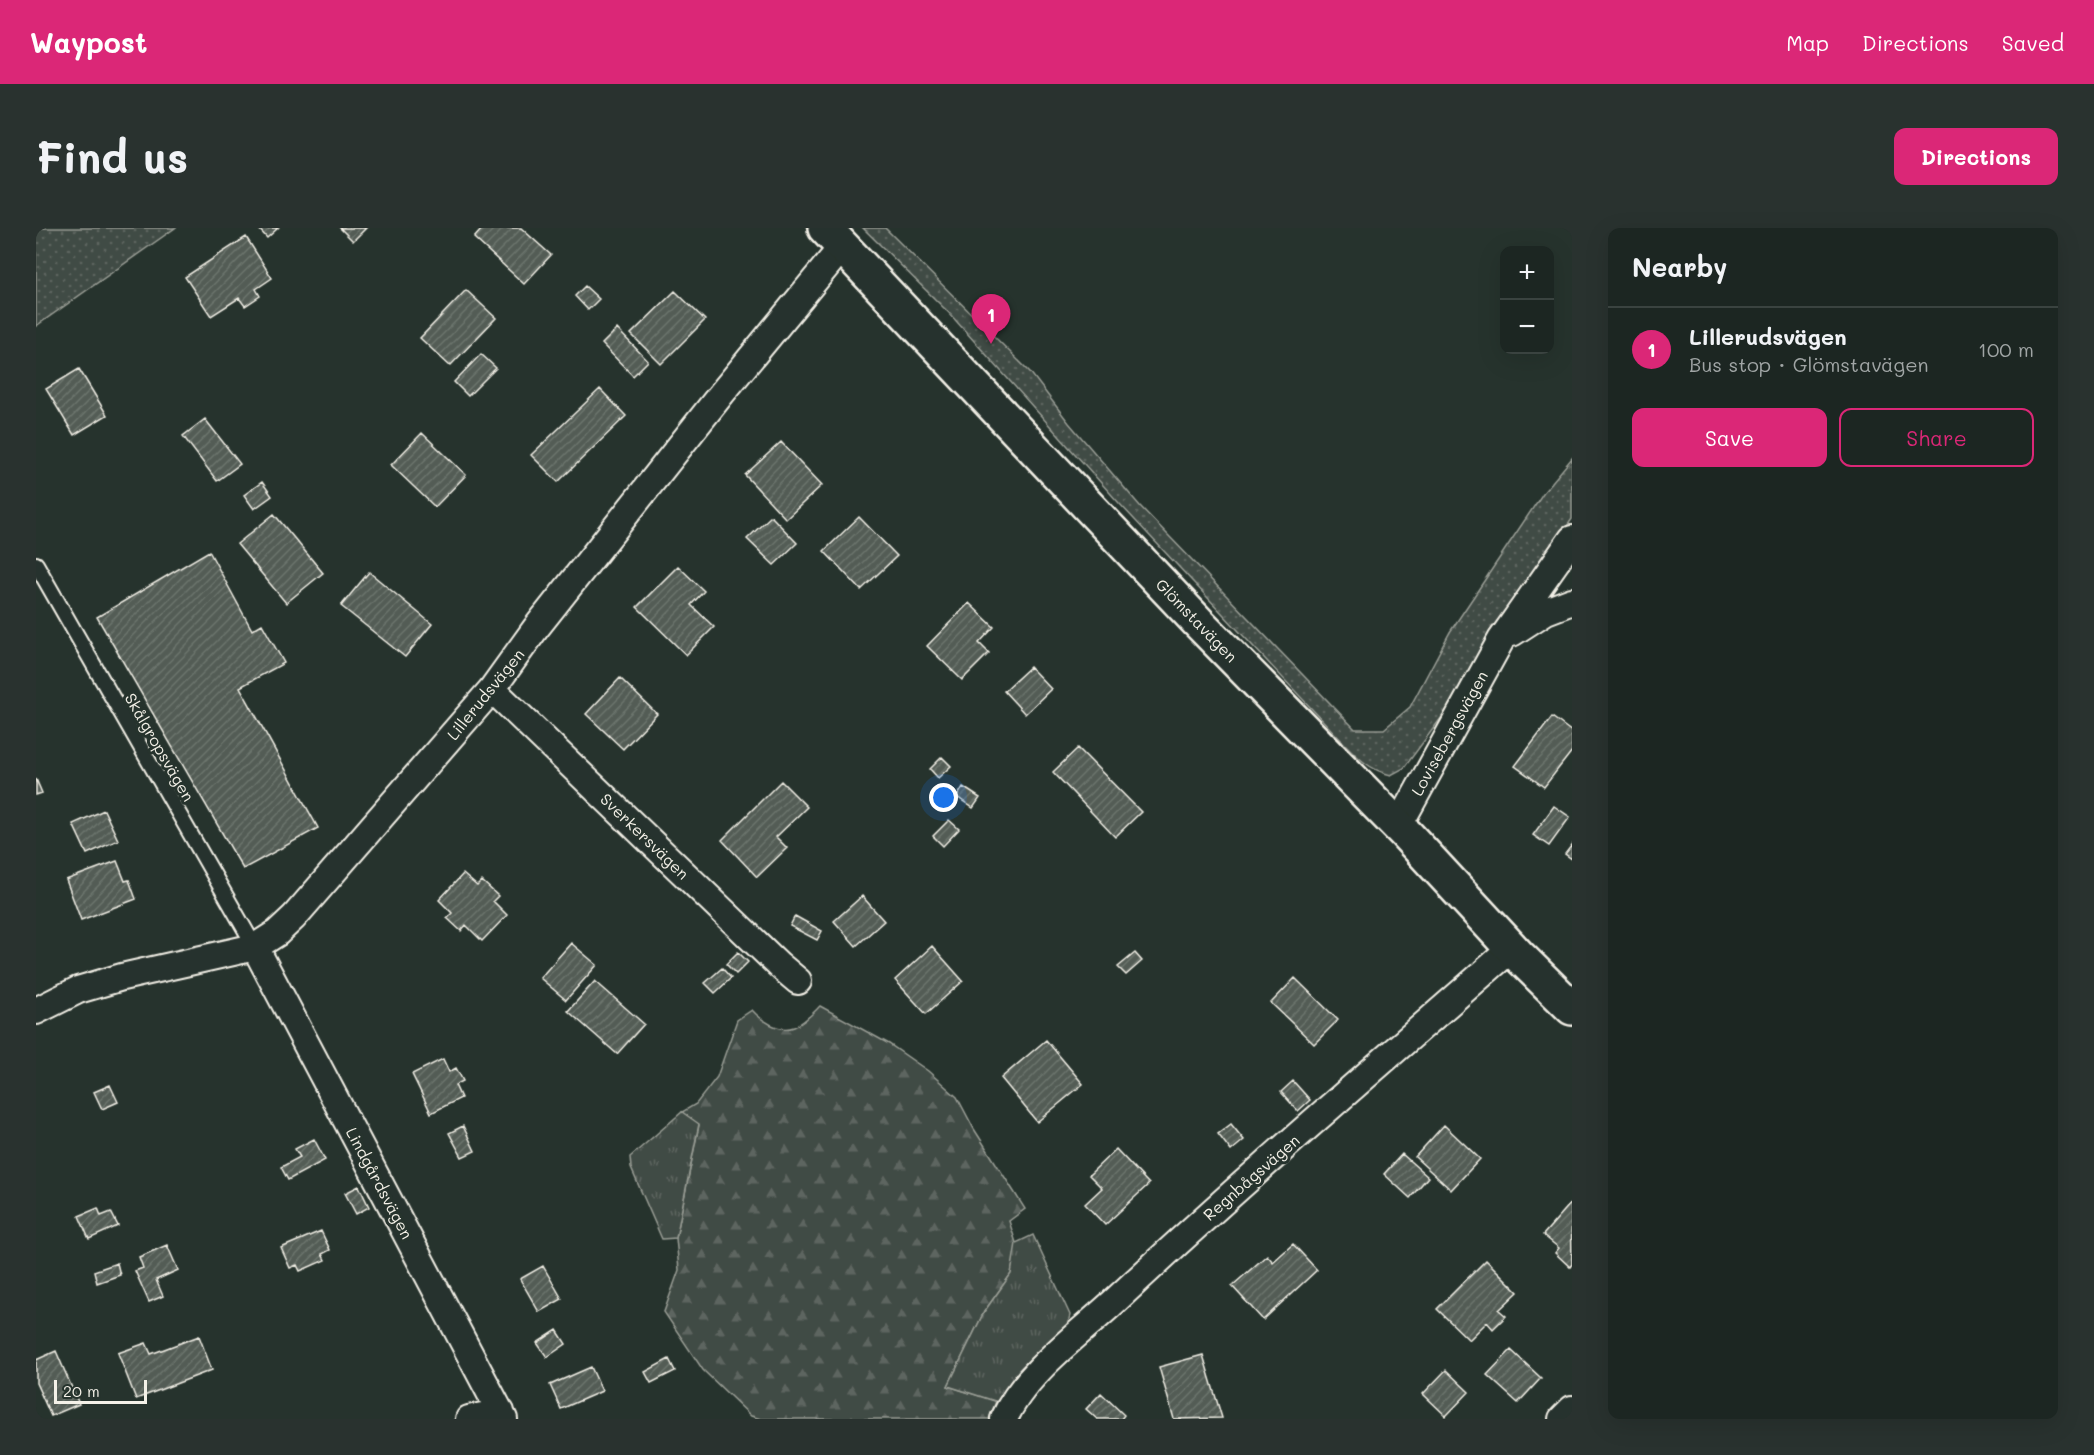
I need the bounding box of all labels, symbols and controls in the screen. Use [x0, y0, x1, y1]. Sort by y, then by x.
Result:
text: Waypost [30, 24, 147, 60]
text: Map [1786, 29, 1829, 56]
text: Directions [1862, 29, 1969, 56]
text: Saved [2002, 29, 2064, 56]
button: Directions [1894, 128, 2058, 185]
text: Find us [36, 129, 188, 184]
map controls [1500, 246, 1554, 354]
button: + [1500, 246, 1554, 300]
text: Nearby [1632, 250, 1727, 284]
pin: 1 [972, 294, 1010, 344]
button: − [1500, 300, 1554, 354]
text: Lillerudsvägen [1689, 322, 1847, 351]
text: 1 [1647, 336, 1656, 362]
text: 100 m [1978, 336, 2034, 362]
text: Bus stop · Glömstavägen [1689, 351, 1929, 377]
button: Save [1632, 408, 1827, 467]
button: Share [1839, 408, 2034, 467]
street label: Glömstavägen [1152, 574, 1242, 666]
street label: Lillerudsvägen [442, 644, 528, 744]
street label: Lovisebergsvägen [1406, 667, 1492, 799]
street label: Skålgropsvägen [120, 689, 200, 805]
your location [929, 783, 958, 812]
street label: Sverkersvägen [596, 788, 694, 884]
street label: Lindgårdsvägen [342, 1124, 418, 1242]
street label: Regnbågsvägen [1198, 1129, 1304, 1225]
scale bar [54, 1377, 147, 1404]
text: 20 m [63, 1380, 100, 1401]

